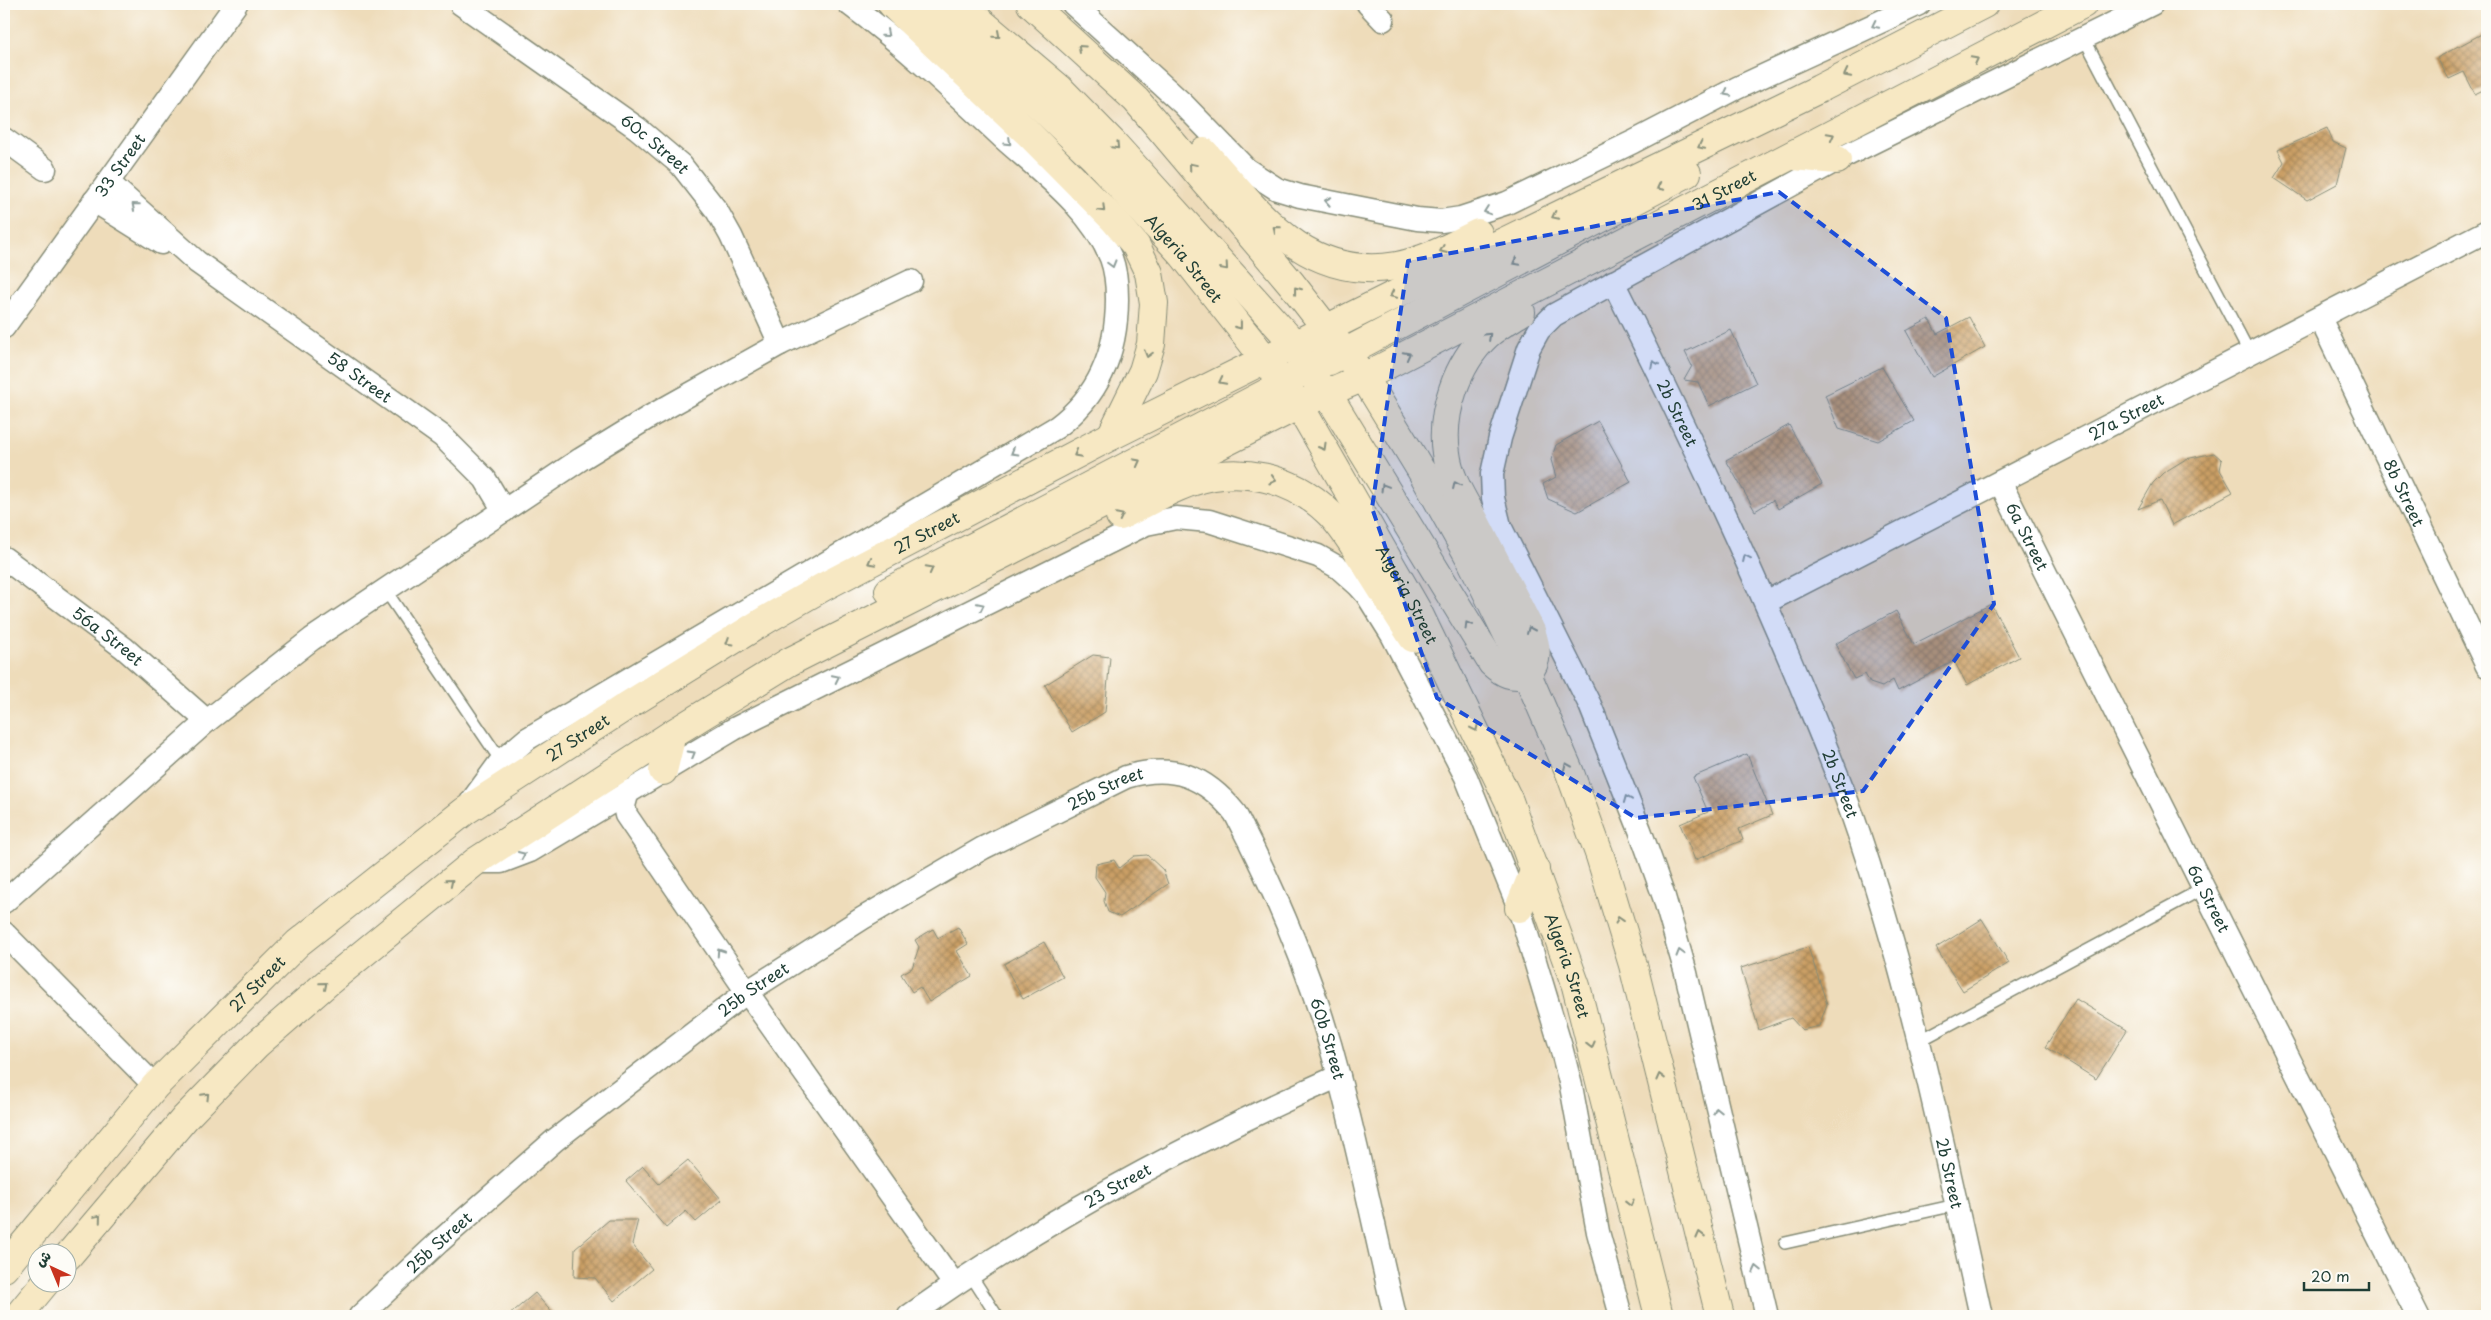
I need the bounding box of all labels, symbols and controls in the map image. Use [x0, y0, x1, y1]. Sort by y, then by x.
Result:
one-way arrow [1871, 19, 1880, 29]
one-way arrow [881, 29, 890, 38]
one-way arrow [992, 30, 1001, 39]
one-way arrow [1077, 45, 1086, 54]
one-way arrow [1970, 57, 1979, 67]
one-way arrow [1844, 68, 1853, 78]
one-way arrow [1723, 87, 1732, 97]
street label: 60c Street [616, 107, 697, 179]
street label: 33 Street [88, 128, 151, 202]
one-way arrow [1826, 132, 1835, 142]
one-way arrow [1003, 136, 1012, 145]
one-way arrow [1697, 139, 1706, 150]
one-way arrow [1110, 140, 1119, 149]
street label: 31 Street [1687, 162, 1760, 216]
one-way arrow [1189, 163, 1198, 172]
one-way arrow [1656, 181, 1665, 191]
one-way arrow [1323, 197, 1332, 207]
one-way arrow [132, 203, 141, 211]
one-way arrow [1097, 203, 1106, 212]
one-way arrow [1483, 204, 1492, 215]
street label: Algeria Street [1140, 208, 1229, 308]
one-way arrow [1551, 210, 1560, 221]
one-way arrow [1272, 226, 1281, 235]
one-way arrow [1439, 243, 1448, 254]
one-way arrow [1513, 256, 1522, 266]
one-way arrow [1107, 259, 1117, 268]
one-way arrow [1219, 261, 1228, 270]
one-way arrow [1294, 287, 1302, 296]
one-way arrow [1389, 289, 1398, 299]
one-way arrow [1233, 320, 1241, 329]
one-way arrow [1482, 333, 1491, 342]
street label: 58 Street [323, 345, 398, 408]
one-way arrow [1144, 350, 1154, 358]
one-way arrow [1402, 351, 1411, 361]
one-way arrow [1650, 360, 1660, 369]
one-way arrow [1218, 375, 1227, 385]
street label: 2b Street [1652, 375, 1705, 451]
street label: 27a Street [2084, 386, 2168, 445]
one-way arrow [1317, 442, 1327, 451]
one-way arrow [1011, 446, 1020, 456]
one-way arrow [1073, 448, 1082, 458]
street label: 8b Street [2378, 455, 2432, 531]
one-way arrow [1131, 458, 1140, 468]
one-way arrow [1268, 474, 1276, 484]
one-way arrow [1452, 481, 1462, 490]
one-way arrow [1380, 483, 1390, 492]
street label: 6a Street [2001, 498, 2056, 575]
street label: 27 Street [889, 504, 964, 559]
one-way arrow [1114, 513, 1123, 523]
street label: Algeria Street [1371, 540, 1445, 648]
one-way arrow [1742, 554, 1752, 563]
one-way arrow [867, 556, 876, 566]
one-way arrow [925, 565, 934, 575]
street label: 56a Street [68, 600, 150, 671]
one-way arrow [976, 602, 985, 612]
one-way arrow [1465, 622, 1475, 631]
one-way arrow [1526, 626, 1537, 635]
one-way arrow [726, 635, 735, 645]
one-way arrow [831, 674, 840, 685]
street label: 27 Street [541, 707, 614, 766]
one-way arrow [1469, 723, 1479, 732]
street label: 2b Street [1817, 745, 1866, 821]
one-way arrow [686, 750, 695, 760]
street label: 25b Street [1063, 760, 1146, 815]
one-way arrow [1562, 762, 1573, 771]
one-way arrow [1623, 795, 1634, 804]
one-way arrow [517, 850, 526, 861]
street label: 6a Street [2183, 860, 2237, 937]
one-way arrow [444, 880, 453, 888]
street label: Algeria Street [1539, 909, 1597, 1021]
one-way arrow [1615, 917, 1625, 925]
one-way arrow [717, 948, 726, 958]
street label: 27 Street [223, 949, 291, 1017]
one-way arrow [1675, 949, 1685, 958]
street label: 25b Street [712, 955, 793, 1021]
one-way arrow [319, 982, 328, 991]
street label: 60b Street [1305, 994, 1352, 1082]
one-way arrow [1585, 1040, 1596, 1049]
one-way arrow [1656, 1074, 1666, 1082]
one-way arrow [200, 1093, 209, 1102]
one-way arrow [1713, 1107, 1723, 1115]
street label: 2b Street [1931, 1135, 1970, 1211]
street label: 23 Street [1079, 1156, 1155, 1213]
one-way arrow [1624, 1198, 1635, 1207]
street label: 25b Street [400, 1205, 477, 1278]
one-way arrow [93, 1215, 102, 1224]
one-way arrow [1695, 1231, 1705, 1239]
north arrow [28, 1242, 78, 1292]
text: ش [30, 1245, 55, 1271]
scale bar [2304, 1260, 2368, 1292]
one-way arrow [1752, 1264, 1763, 1273]
text: 20 m [2311, 1264, 2350, 1287]

